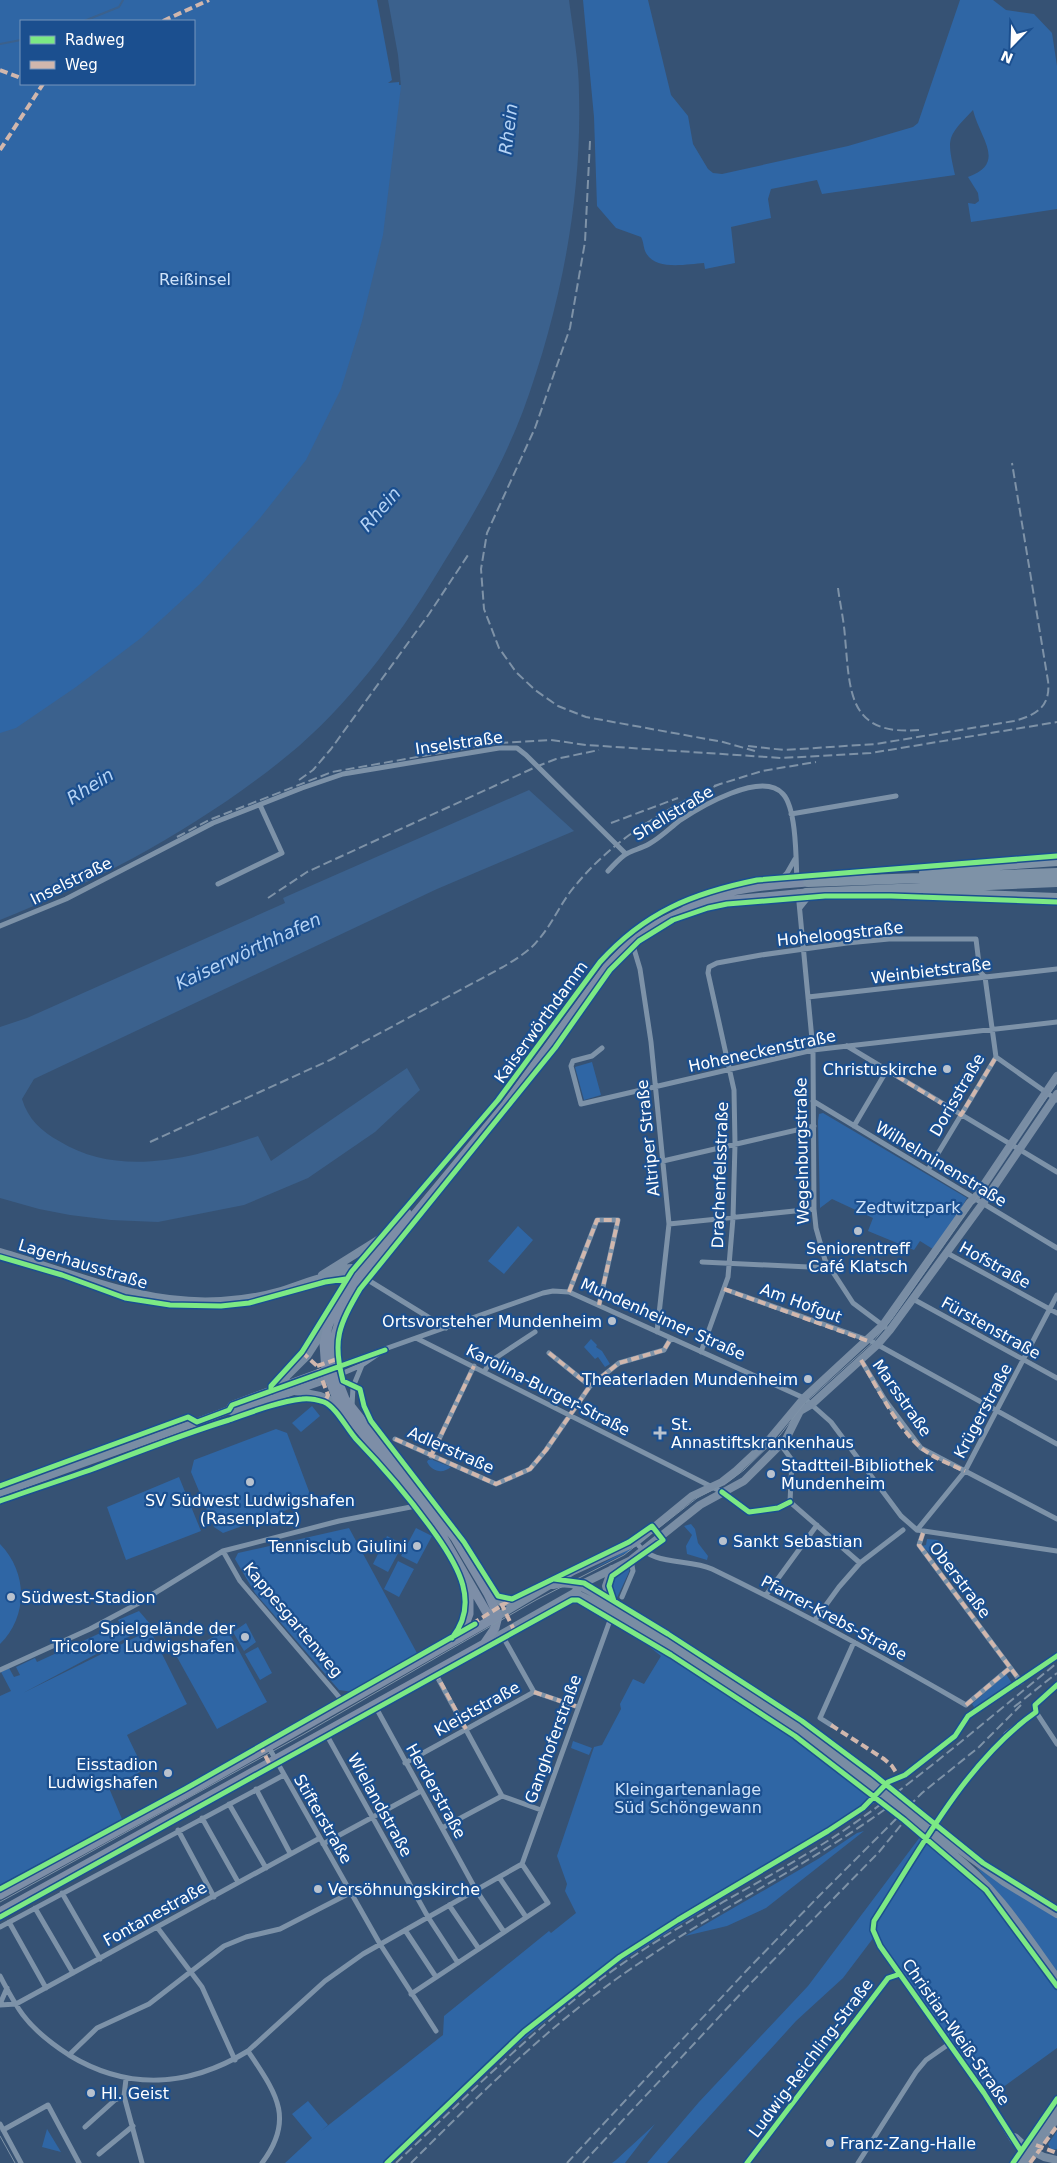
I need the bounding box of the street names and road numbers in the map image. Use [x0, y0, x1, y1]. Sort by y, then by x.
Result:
street label: Inselstraße [414, 727, 504, 759]
street label: Shellstraße [630, 782, 716, 844]
street label: Inselstraße [27, 853, 115, 909]
street label: Hoheloogstraße [776, 918, 904, 950]
street label: Weinbietstraße [870, 954, 992, 988]
street label: Kaiserwörthdamm [490, 957, 592, 1087]
street label: Hoheneckenstraße [687, 1026, 837, 1076]
street label: Dorisstraße [926, 1050, 988, 1140]
street label: Wegelnburgstraße [791, 1077, 813, 1225]
street label: Altriper Straße [632, 1079, 664, 1197]
street label: Drachenfelsstraße [708, 1101, 732, 1249]
street label: Wilhelminenstraße [872, 1117, 1010, 1211]
street label: Lagerhausstraße [16, 1235, 150, 1293]
street label: Hofstraße [956, 1238, 1034, 1292]
street label: Mundenheimer Straße [578, 1274, 748, 1364]
street label: Am Hofgut [758, 1279, 844, 1327]
street label: Fürstenstraße [938, 1293, 1044, 1363]
street label: Karolina-Burger-Straße [463, 1340, 633, 1440]
street label: Marsstraße [869, 1356, 935, 1440]
street label: Krügerstraße [950, 1360, 1016, 1462]
street label: Adlerstraße [405, 1422, 497, 1478]
street label: Oberstraße [925, 1538, 995, 1622]
street label: Kappesgartenweg [239, 1559, 347, 1681]
street label: Pfarrer-Krebs-Straße [758, 1572, 910, 1664]
street label: Ganghoferstraße [521, 1672, 585, 1806]
street label: Kleiststraße [431, 1678, 523, 1740]
street label: Herderstraße [402, 1740, 470, 1842]
street label: Wielandstraße [344, 1750, 416, 1860]
street label: Stifterstraße [290, 1771, 356, 1867]
street label: Fontanestraße [100, 1878, 210, 1950]
street label: Christian-Weiß-Straße [898, 1955, 1014, 2109]
street label: Ludwig-Reichling-Straße [745, 1975, 877, 2141]

